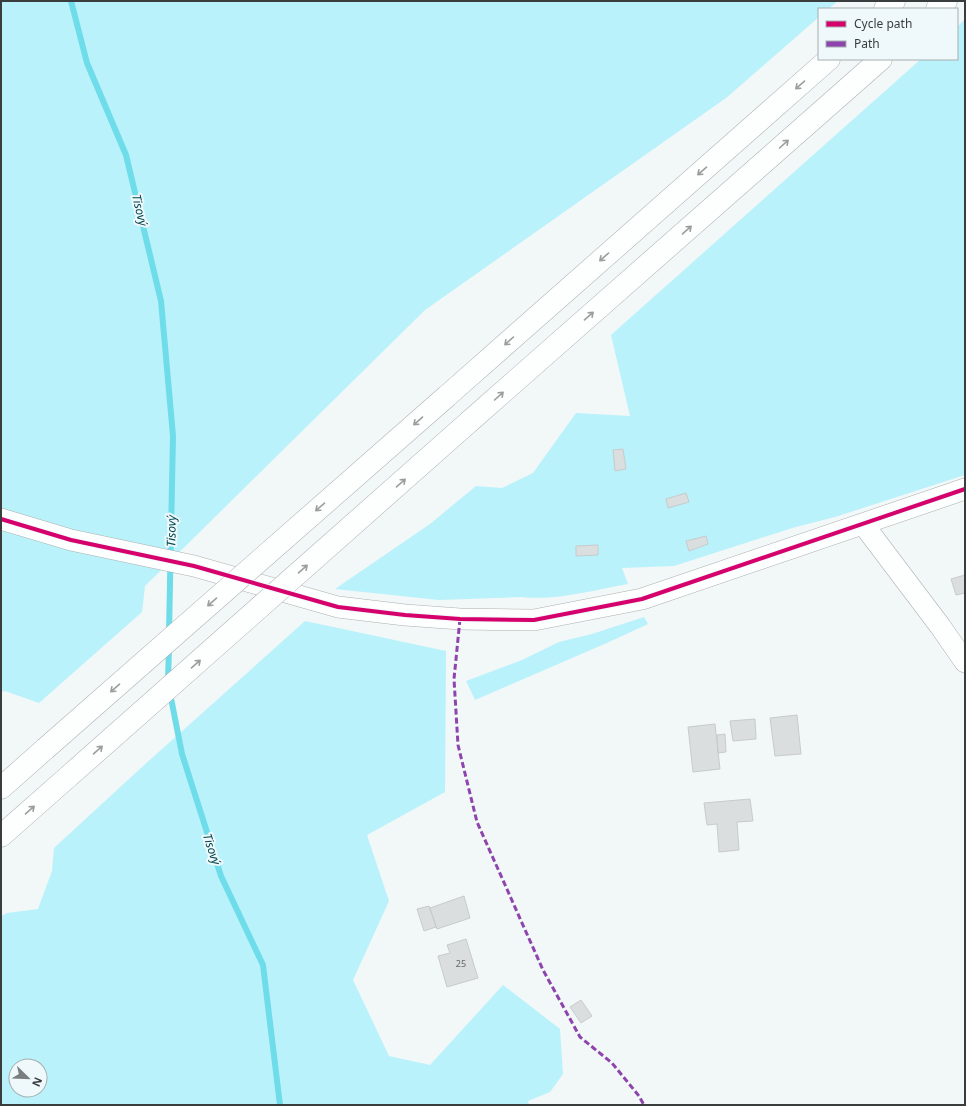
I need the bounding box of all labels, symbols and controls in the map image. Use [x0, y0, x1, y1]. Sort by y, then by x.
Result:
legend [818, 8, 958, 60]
text: Cycle path [854, 15, 912, 32]
text: Path [854, 35, 880, 52]
one-way arrow [794, 80, 805, 89]
one-way arrow [779, 140, 790, 149]
one-way arrow [697, 166, 707, 175]
water label: Tisový [128, 192, 152, 229]
one-way arrow [682, 226, 692, 235]
one-way arrow [599, 252, 610, 261]
one-way arrow [584, 311, 594, 321]
one-way arrow [504, 336, 514, 346]
one-way arrow [494, 391, 505, 400]
one-way arrow [413, 417, 423, 426]
one-way arrow [396, 478, 406, 487]
one-way arrow [315, 503, 326, 512]
water label: Tisový [162, 513, 180, 547]
one-way arrow [298, 564, 309, 573]
one-way arrow [207, 598, 217, 607]
one-way arrow [190, 660, 200, 669]
one-way arrow [110, 683, 120, 692]
one-way arrow [93, 745, 103, 755]
one-way arrow [25, 805, 35, 815]
water label: Tisový [199, 831, 225, 868]
house number: 25 [456, 957, 466, 970]
north arrow [8, 1058, 48, 1098]
text: N [29, 1075, 46, 1089]

